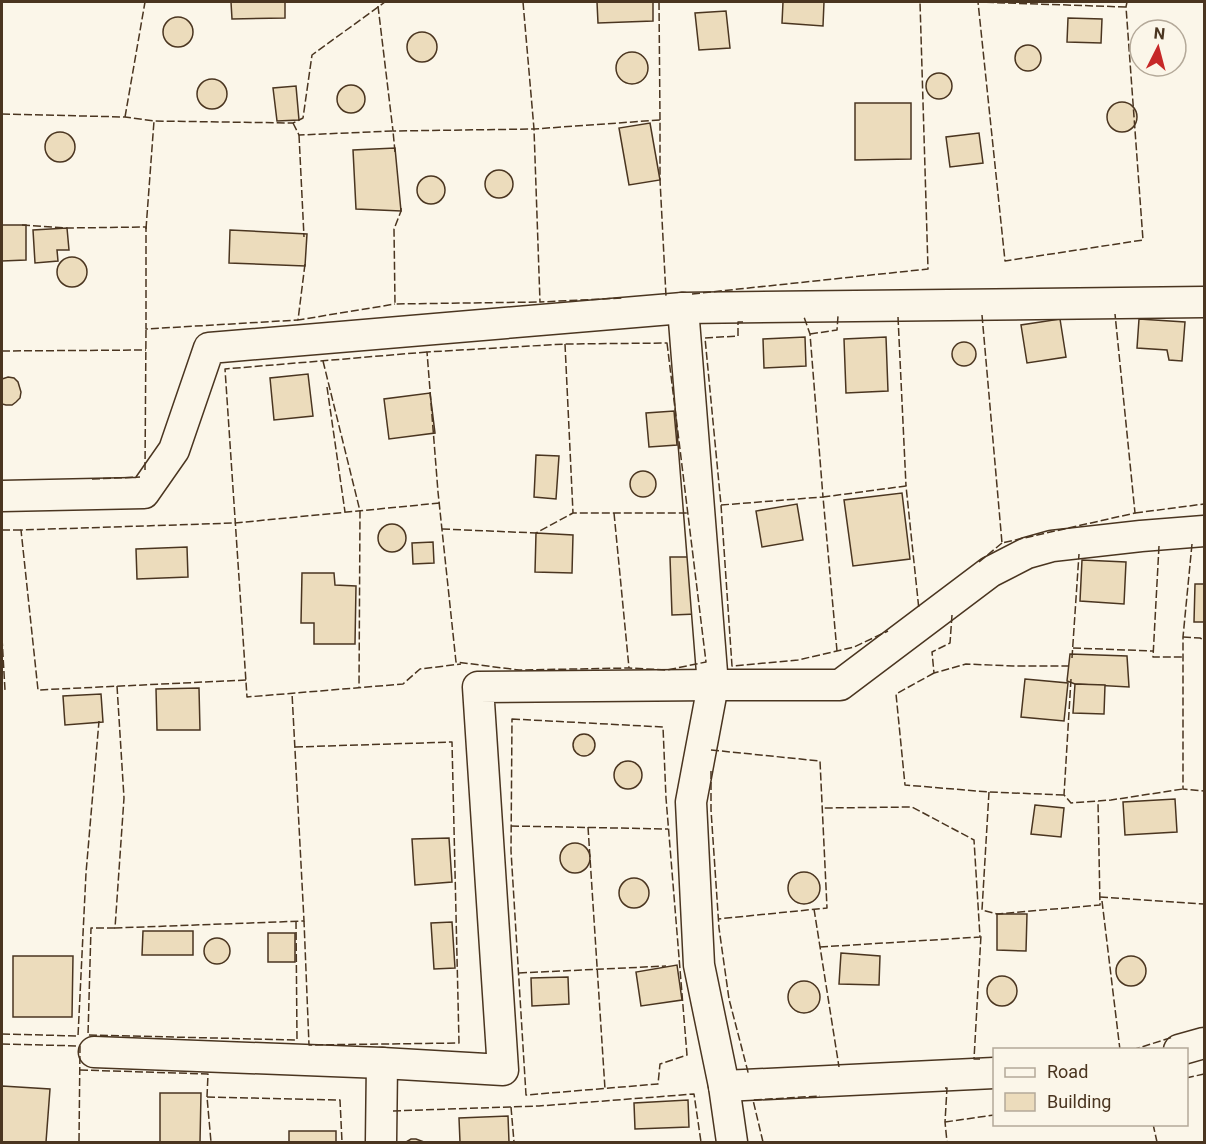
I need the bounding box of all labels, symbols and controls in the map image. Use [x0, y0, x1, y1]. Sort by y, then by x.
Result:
north arrow [1128, 18, 1188, 78]
text: N [1153, 24, 1166, 44]
legend [993, 1048, 1188, 1126]
text: Road [1047, 1061, 1088, 1082]
text: Building [1047, 1091, 1111, 1112]

